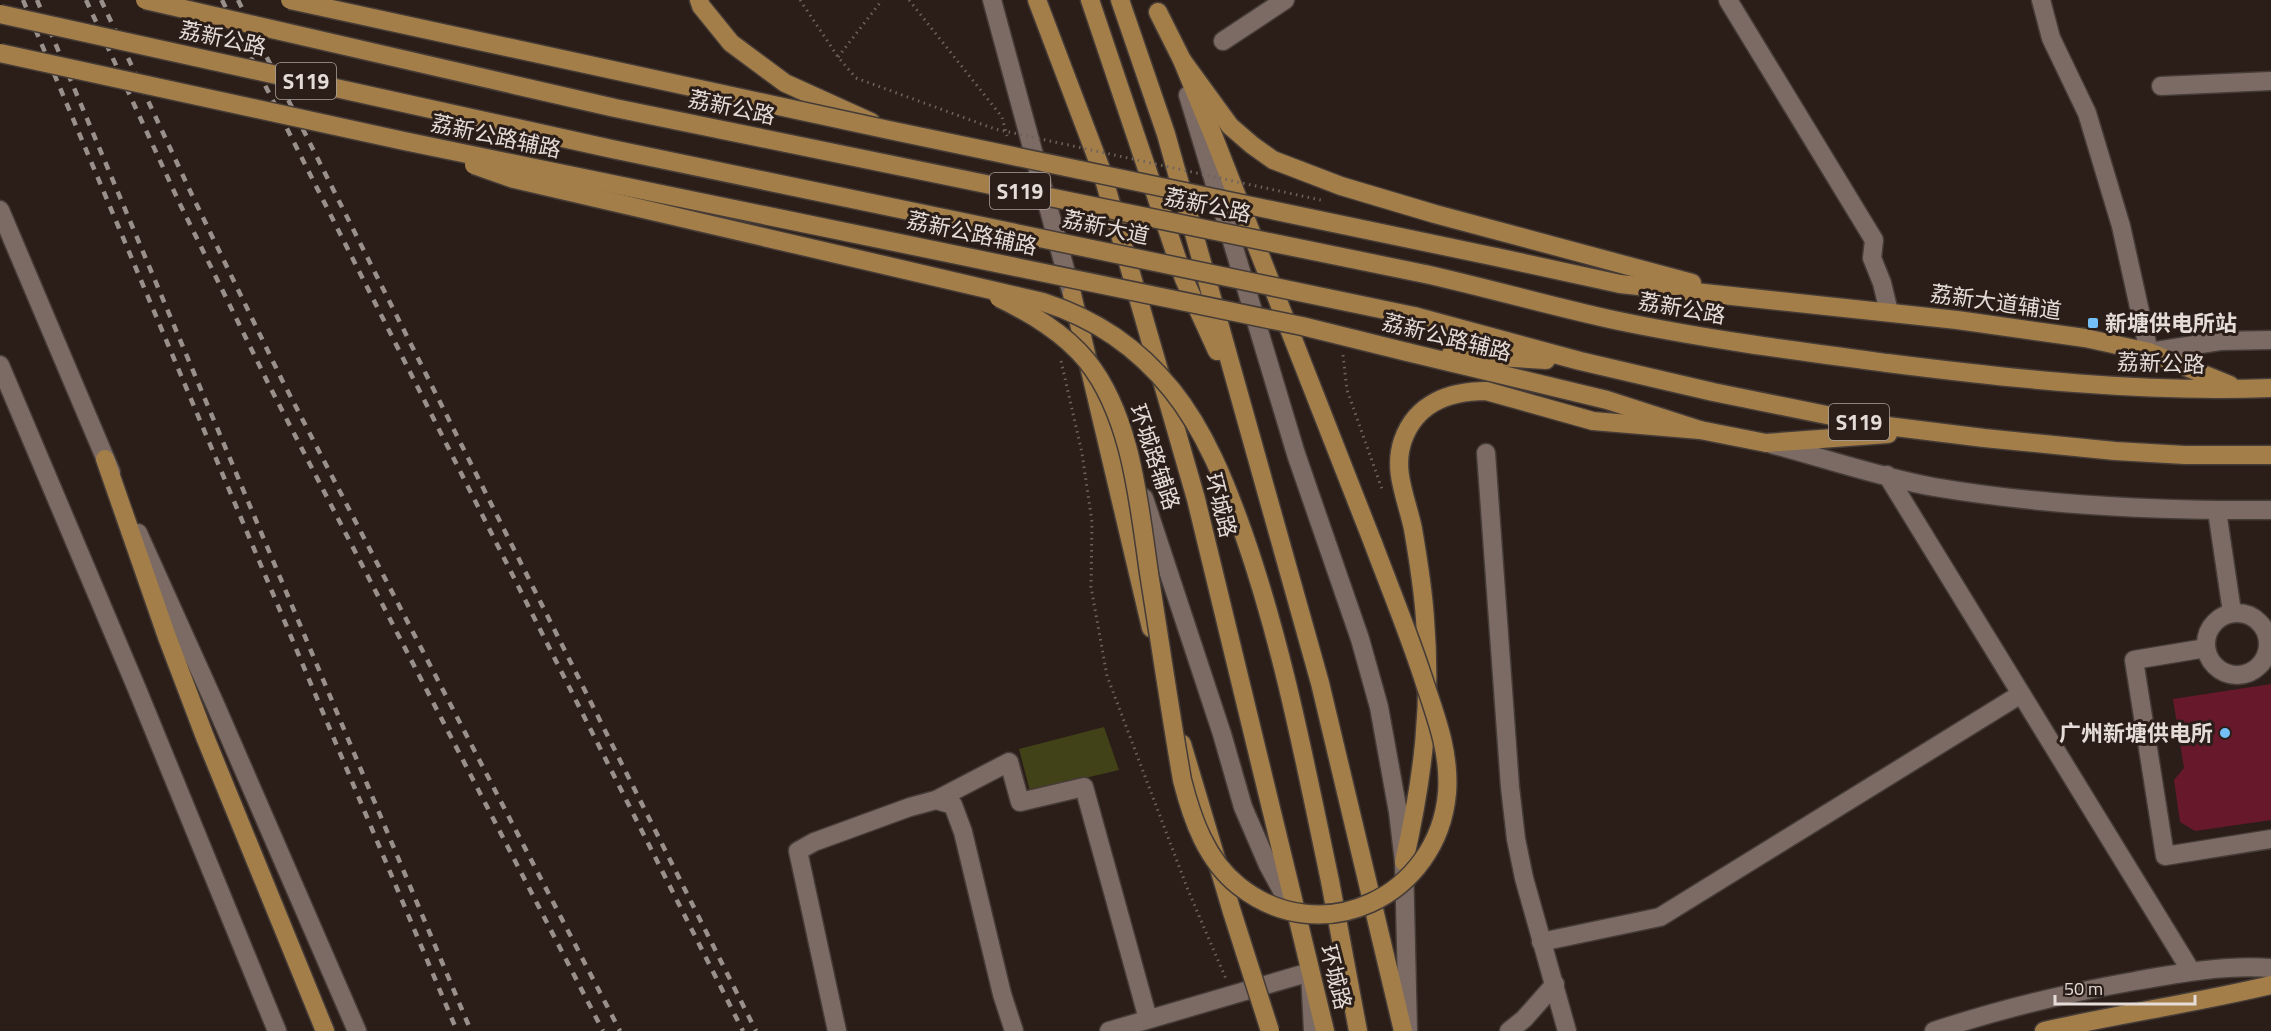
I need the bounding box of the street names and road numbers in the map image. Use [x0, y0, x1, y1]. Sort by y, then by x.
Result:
street label: 荔新公路 [176, 12, 270, 64]
road number: S119 [276, 63, 336, 99]
street label: 荔新公路 [685, 81, 779, 133]
street label: 荔新公路辅路 [428, 106, 564, 166]
road number: S119 [990, 173, 1050, 209]
street label: 荔新公路 [1161, 179, 1255, 231]
street label: 荔新大道 [1059, 201, 1153, 253]
street label: 荔新公路辅路 [904, 203, 1040, 263]
street label: 荔新大道辅道 [1928, 276, 2064, 328]
street label: 荔新公路 [1636, 284, 1728, 332]
street label: 荔新公路辅路 [1379, 305, 1515, 369]
street label: 荔新公路 [2116, 344, 2206, 382]
street label: 环城路辅路 [1121, 399, 1189, 515]
road number: S119 [1829, 404, 1889, 440]
street label: 环城路 [1197, 469, 1245, 541]
street label: 环城路 [1312, 941, 1360, 1013]

